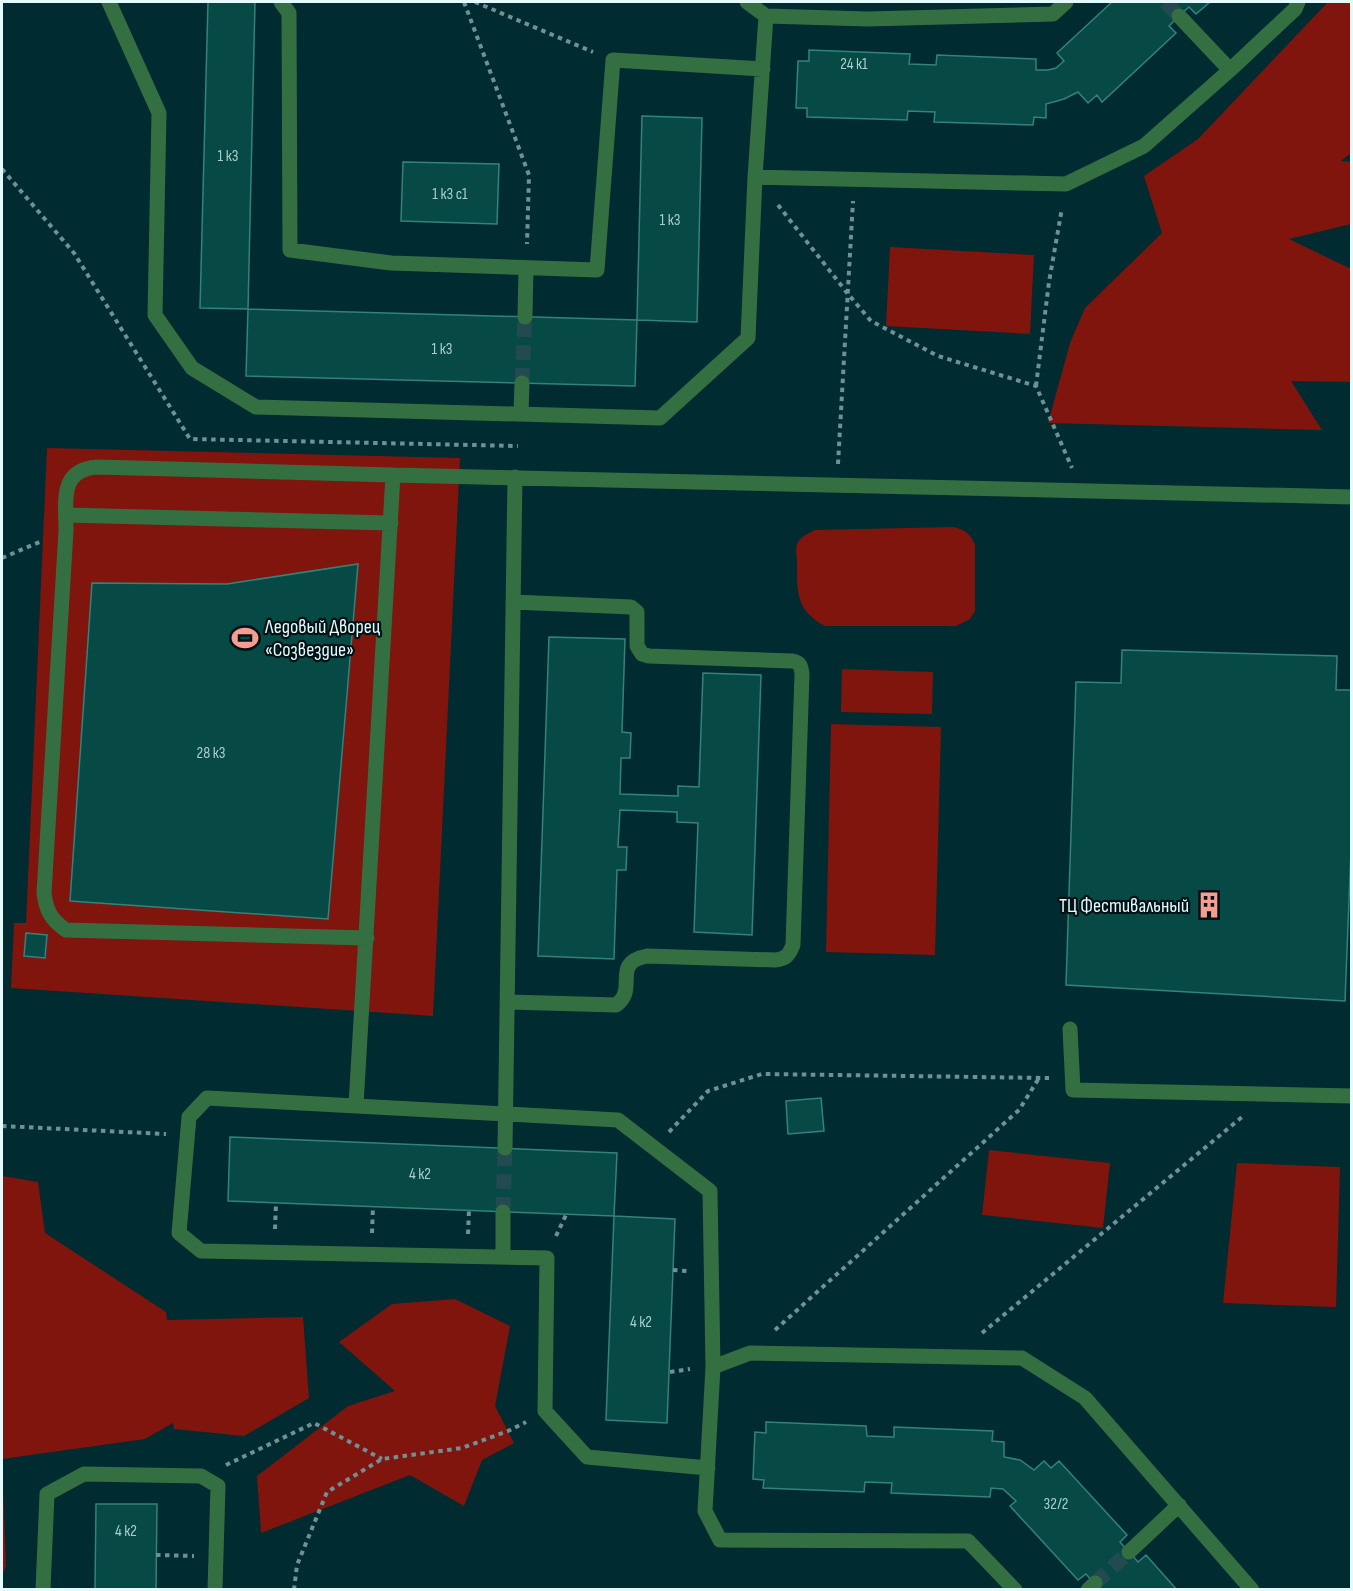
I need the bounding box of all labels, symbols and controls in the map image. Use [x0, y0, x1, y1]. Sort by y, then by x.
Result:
house number: 24 к1 [840, 55, 868, 74]
house number: 1 к3 [218, 147, 238, 166]
house number: 1 к3 с1 [432, 185, 468, 204]
house number: 1 к3 [660, 211, 680, 230]
house number: 1 к3 [432, 340, 452, 359]
place label: Ледовый Дворец «Созвездие» [264, 615, 381, 662]
sports icon: Ледовый Дворец «Созвездие» [230, 623, 260, 653]
house number: 28 к3 [197, 744, 225, 763]
building icon: ТЦ Фестивальный [1194, 890, 1224, 920]
place label: ТЦ Фестивальный [1059, 894, 1189, 918]
house number: 4 к2 [409, 1165, 431, 1184]
house number: 4 к2 [630, 1313, 652, 1332]
house number: 32/2 [1044, 1495, 1068, 1514]
house number: 4 к2 [115, 1522, 137, 1541]

